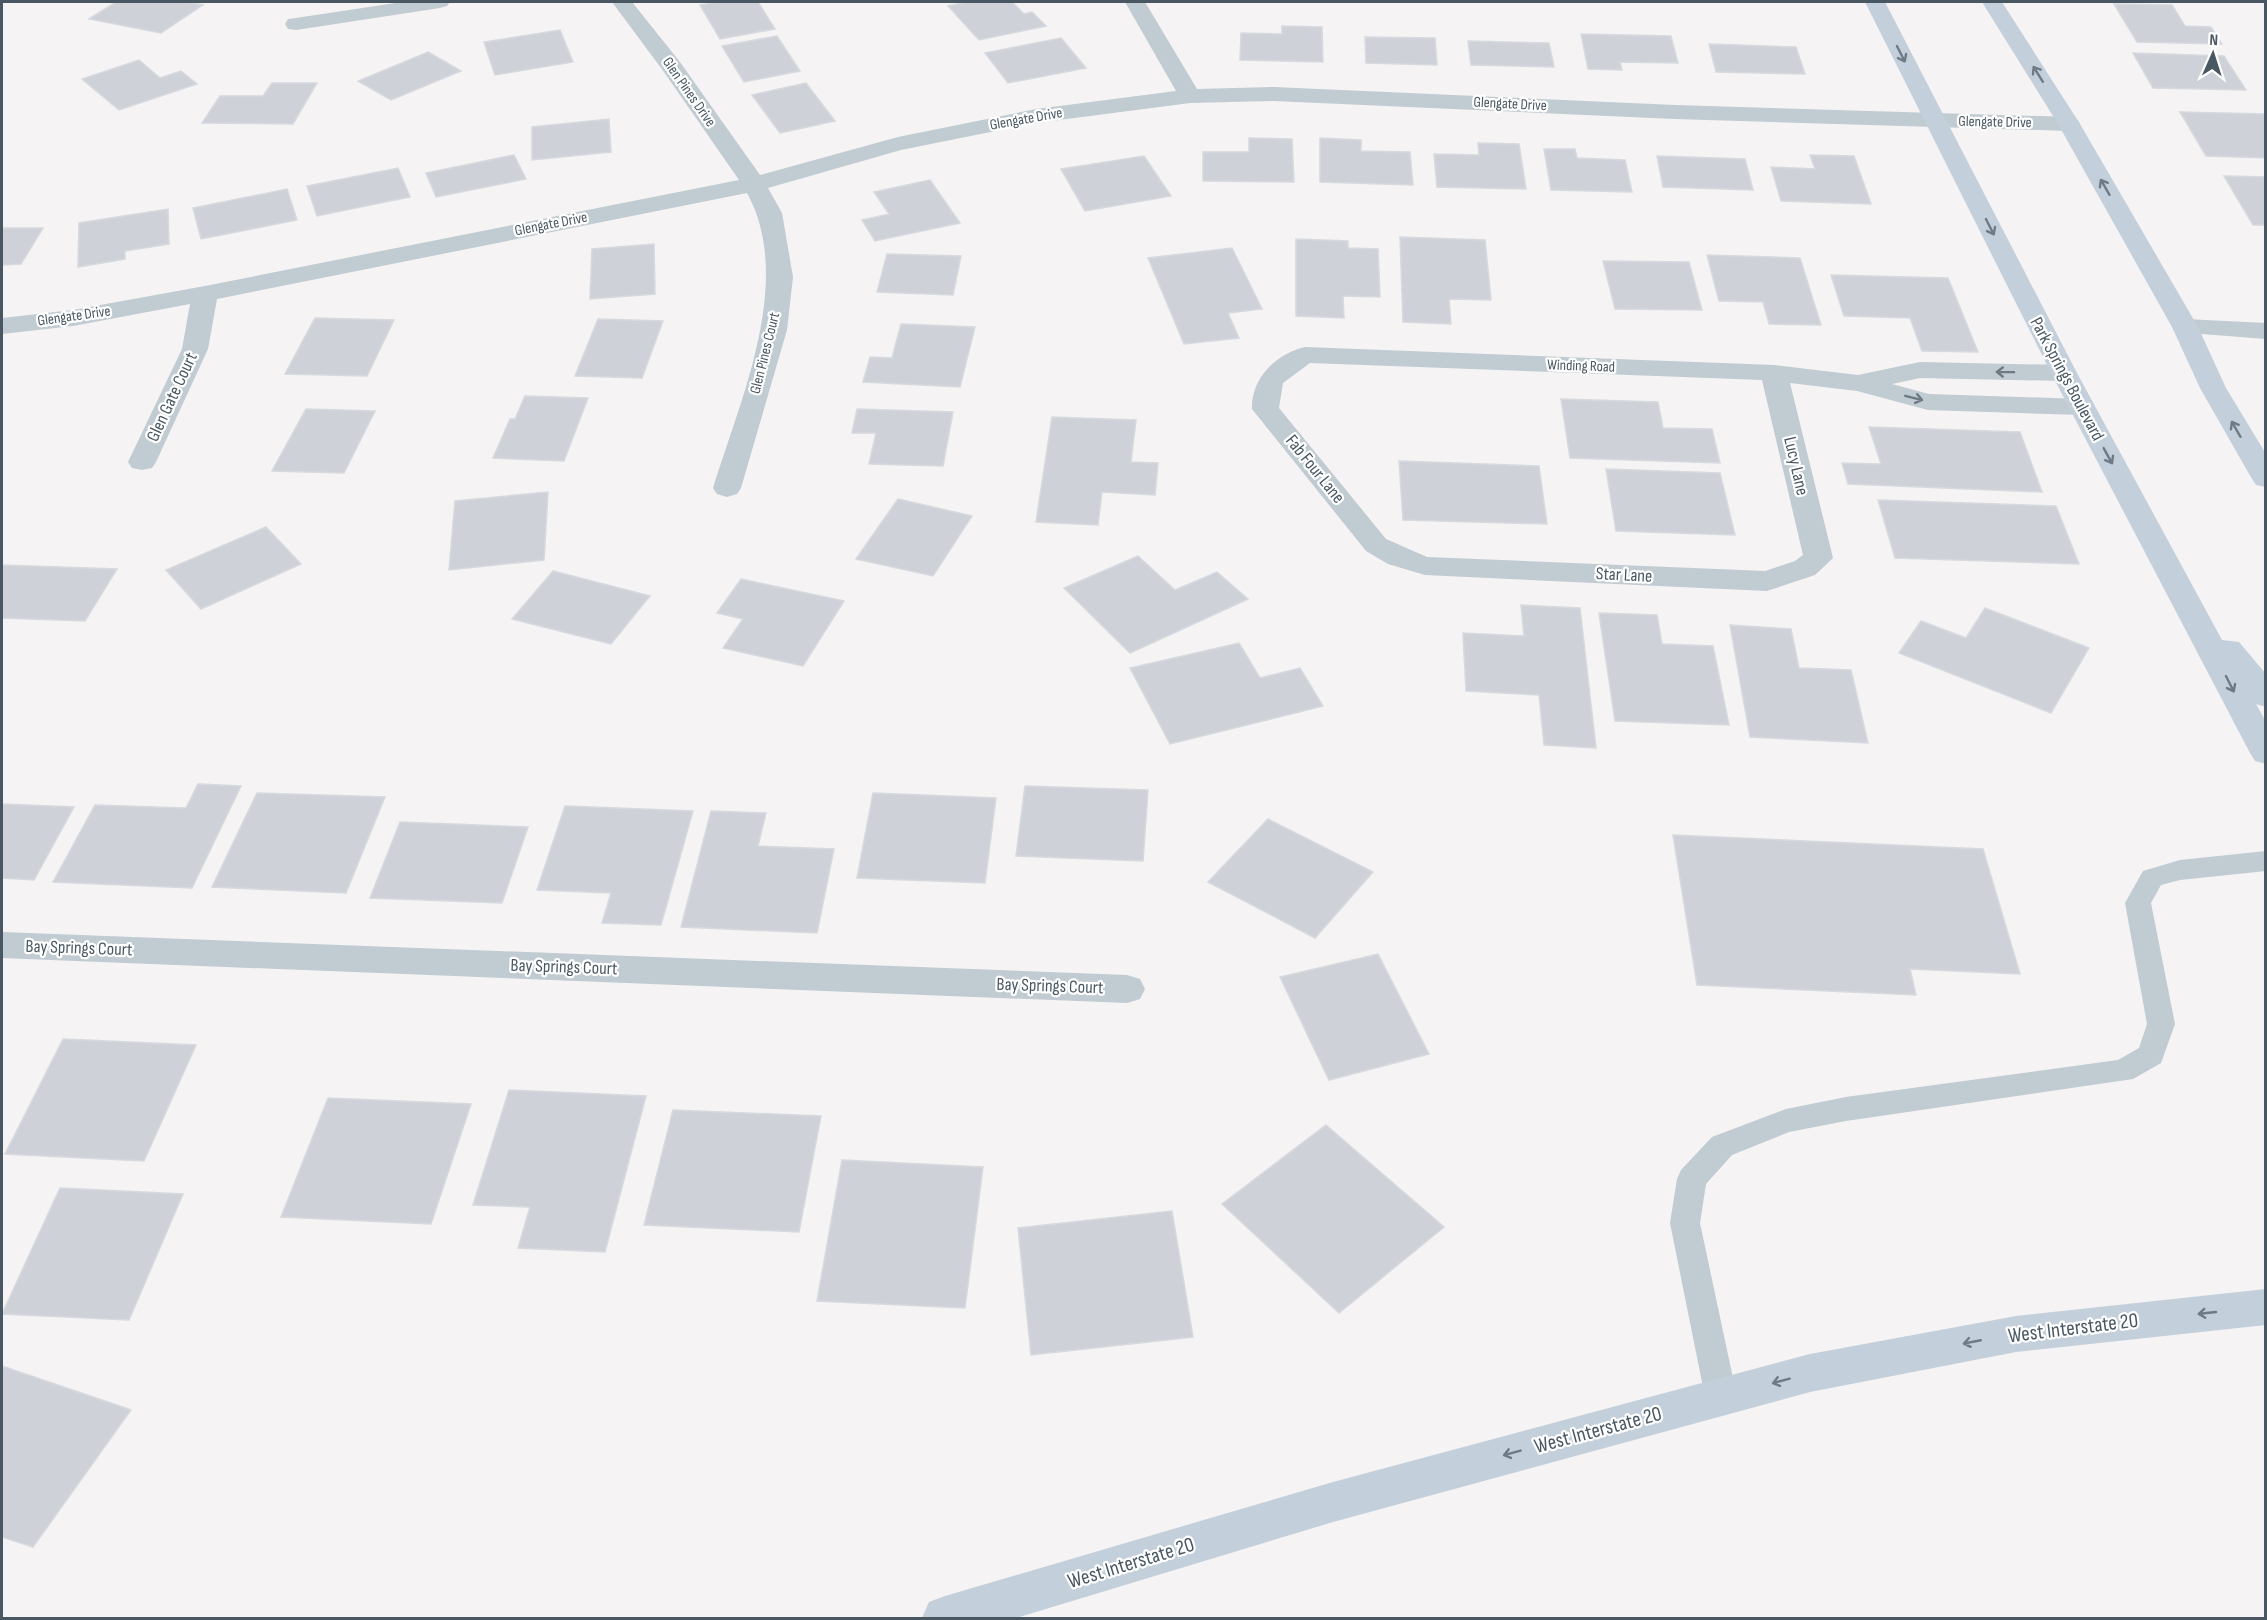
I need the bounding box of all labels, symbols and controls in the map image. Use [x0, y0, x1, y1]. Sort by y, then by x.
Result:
north arrow [2183, 24, 2243, 84]
text: N [2209, 31, 2218, 50]
one-way arrow [1896, 44, 1907, 62]
street label: Glen Pines Drive [658, 54, 720, 130]
one-way arrow [2031, 66, 2043, 83]
street label: Glengate Drive [1473, 93, 1547, 115]
street label: Glengate Drive [988, 103, 1064, 135]
street label: Glengate Drive [1958, 112, 2032, 132]
one-way arrow [2098, 179, 2110, 196]
street label: Glengate Drive [513, 208, 589, 240]
one-way arrow [1984, 218, 1996, 236]
street label: Glengate Drive [36, 301, 112, 331]
street label: Glen Pines Court [746, 310, 784, 396]
street label: Park Springs Boulevard [2026, 314, 2108, 444]
street label: Glen Gate Court [142, 349, 202, 445]
street label: Winding Road [1547, 355, 1615, 377]
one-way arrow [1996, 366, 2016, 378]
one-way arrow [1904, 393, 1923, 404]
one-way arrow [2230, 420, 2241, 438]
street label: Fab Four Lane [1281, 431, 1349, 507]
street label: Lucy Lane [1779, 435, 1813, 497]
one-way arrow [2103, 447, 2114, 465]
street label: Star Lane [1595, 563, 1653, 587]
one-way arrow [2224, 675, 2236, 692]
street label: Bay Springs Court [25, 936, 133, 960]
street label: Bay Springs Court [510, 955, 618, 979]
street label: Bay Springs Court [996, 974, 1104, 998]
street label: West Interstate 20 [2007, 1308, 2139, 1348]
one-way arrow [2198, 1308, 2218, 1319]
one-way arrow [1963, 1337, 1983, 1348]
one-way arrow [1772, 1375, 1791, 1387]
street label: West Interstate 20 [1532, 1401, 1664, 1459]
one-way arrow [1503, 1448, 1522, 1460]
street label: West Interstate 20 [1065, 1532, 1197, 1594]

